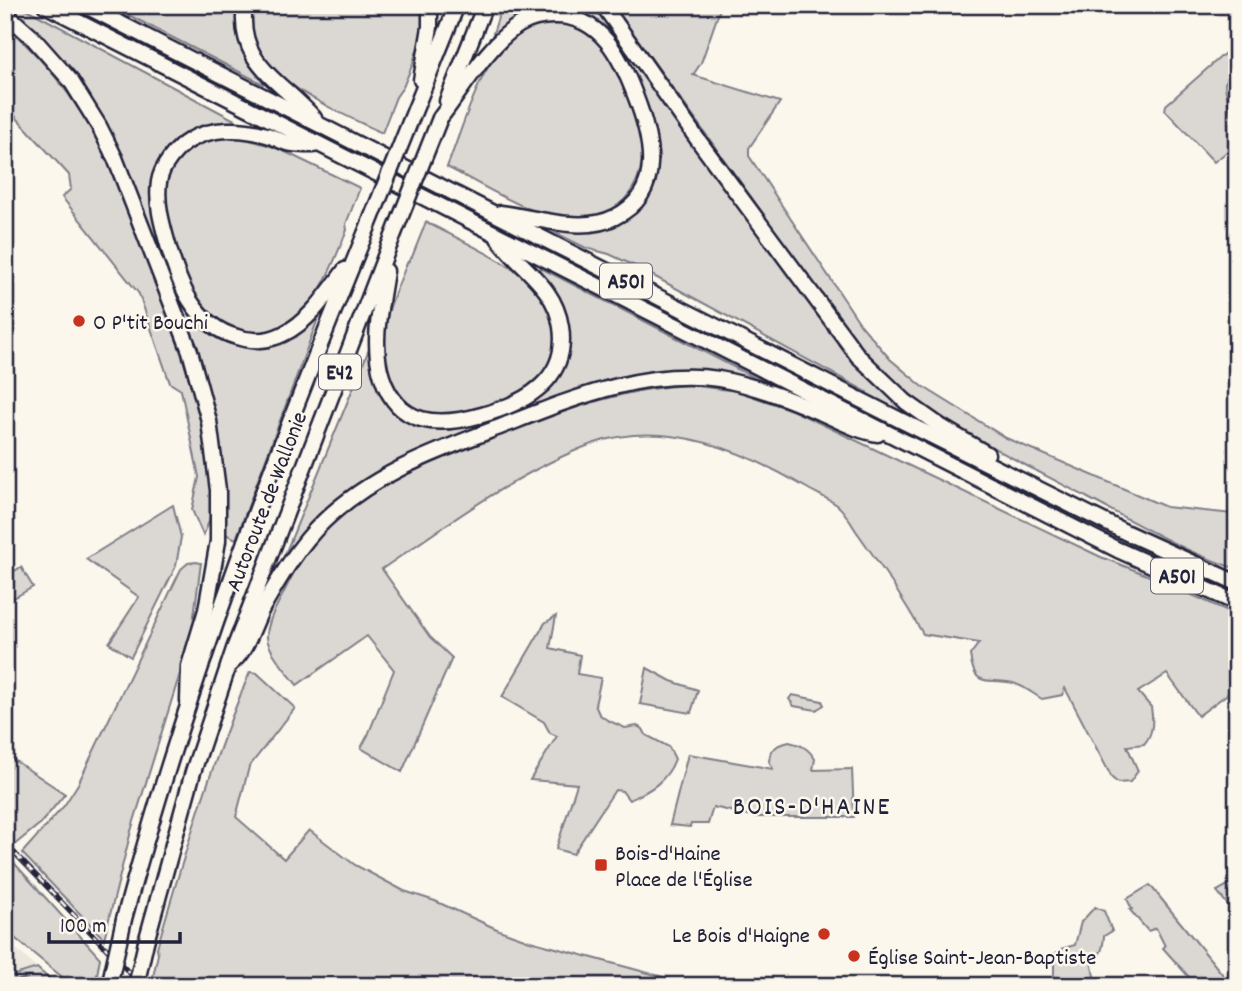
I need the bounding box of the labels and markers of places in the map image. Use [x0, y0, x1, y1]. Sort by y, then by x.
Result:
place label: O P'tit Bouchi [93, 308, 208, 341]
marker: O P'tit Bouchi [71, 313, 87, 329]
place label: Bois-d'Haine Place de l'Église [615, 839, 753, 898]
marker: Bois-d'Haine Place de l'Église [593, 857, 609, 873]
place label: Le Bois d'Haigne [672, 921, 810, 954]
marker: Le Bois d'Haigne [816, 926, 832, 942]
place label: Église Saint-Jean-Baptiste [868, 943, 1096, 976]
marker: Église Saint-Jean-Baptiste [846, 948, 862, 964]

